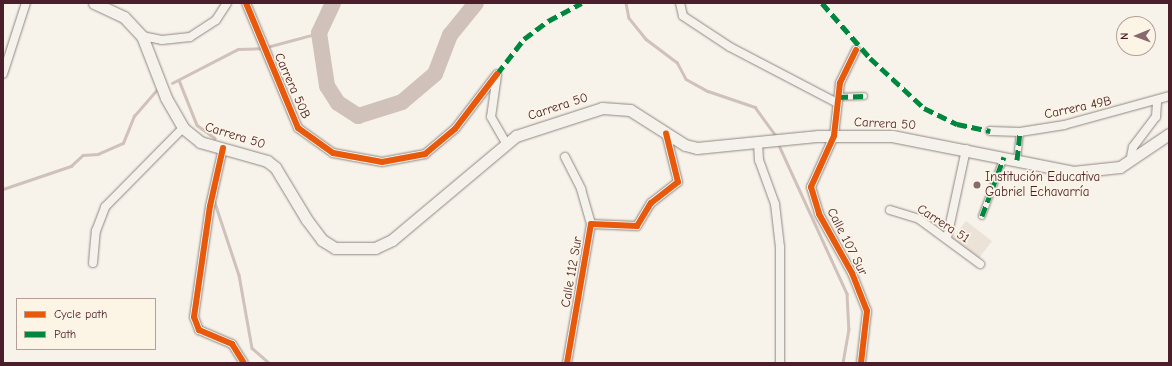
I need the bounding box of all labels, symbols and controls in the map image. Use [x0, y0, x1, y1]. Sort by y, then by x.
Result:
north arrow [1116, 16, 1156, 56]
text: N [1118, 32, 1131, 40]
street label: Carrera 50B [271, 51, 313, 121]
street label: Carrera 50 [526, 90, 590, 124]
street label: Carrera 49B [1043, 93, 1113, 123]
street label: Carrera 50 [854, 115, 916, 133]
street label: Carrera 50 [203, 119, 267, 153]
place label: Institución Educativa Gabriel Echavarría [985, 170, 1100, 201]
marker: Institución Educativa Gabriel Echavarría [972, 180, 982, 190]
street label: Carrera 51 [914, 201, 972, 247]
street label: Calle 107 Sur [823, 206, 871, 278]
street label: Calle 112 Sur [558, 235, 586, 309]
legend [16, 298, 156, 350]
text: Cycle path [54, 307, 107, 321]
text: Path [54, 327, 76, 341]

